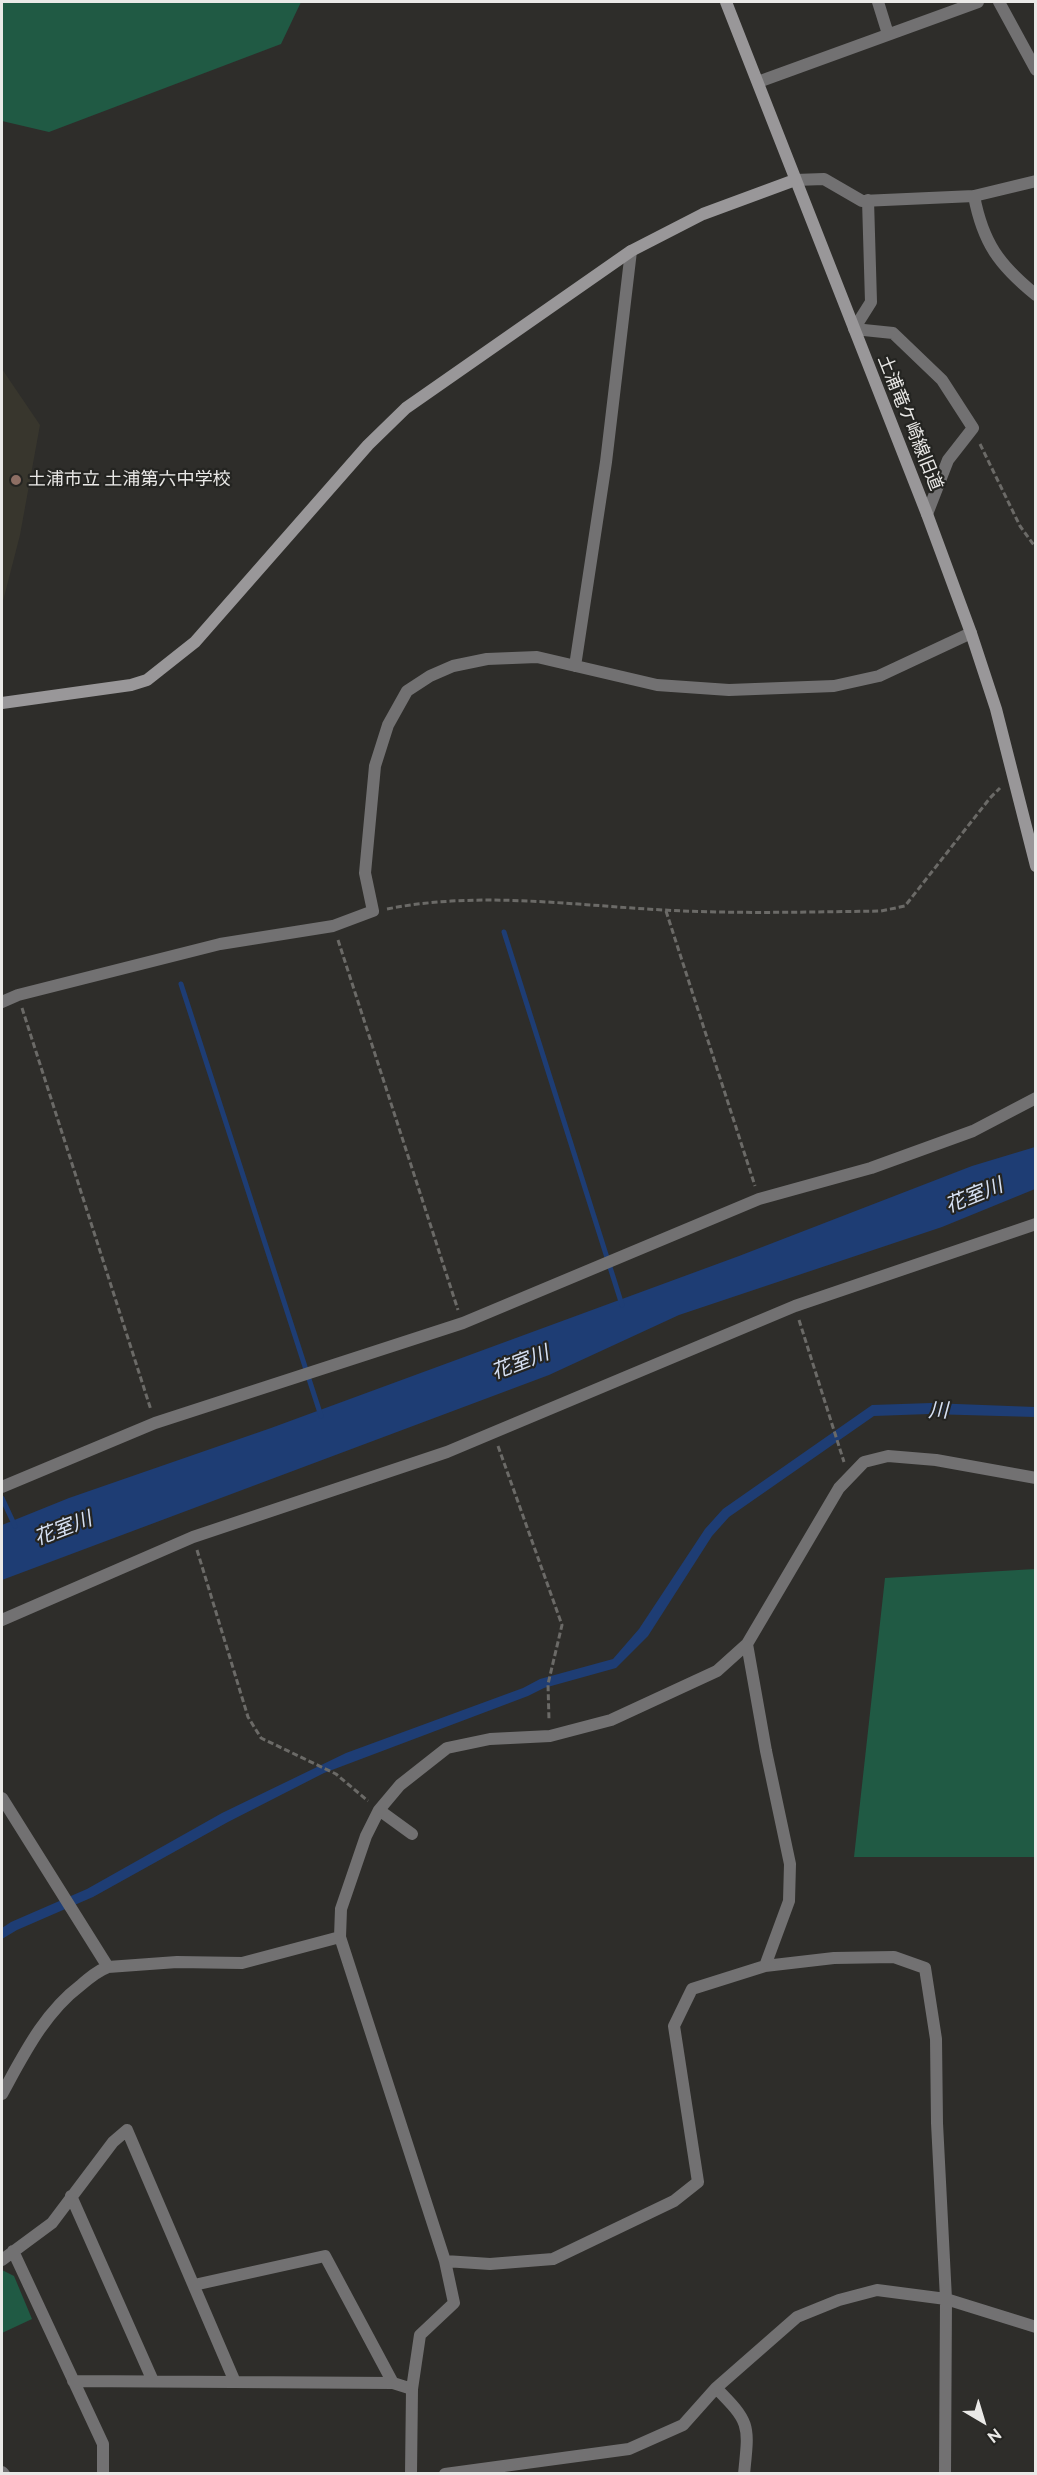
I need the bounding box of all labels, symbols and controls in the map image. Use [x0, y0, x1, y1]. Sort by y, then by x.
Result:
street label: 土浦竜ケ崎線旧道 [873, 352, 947, 494]
place label: 土浦市立 土浦第六中学校 [28, 469, 231, 491]
marker: 土浦市立 土浦第六中学校 [9, 473, 23, 487]
water label: 花室川 [942, 1174, 1006, 1218]
water label: 花室川 [488, 1341, 552, 1385]
water label: 川 [928, 1399, 948, 1423]
water label: 花室川 [31, 1507, 95, 1551]
north arrow [953, 2391, 1013, 2451]
text: N [984, 2424, 1005, 2447]

